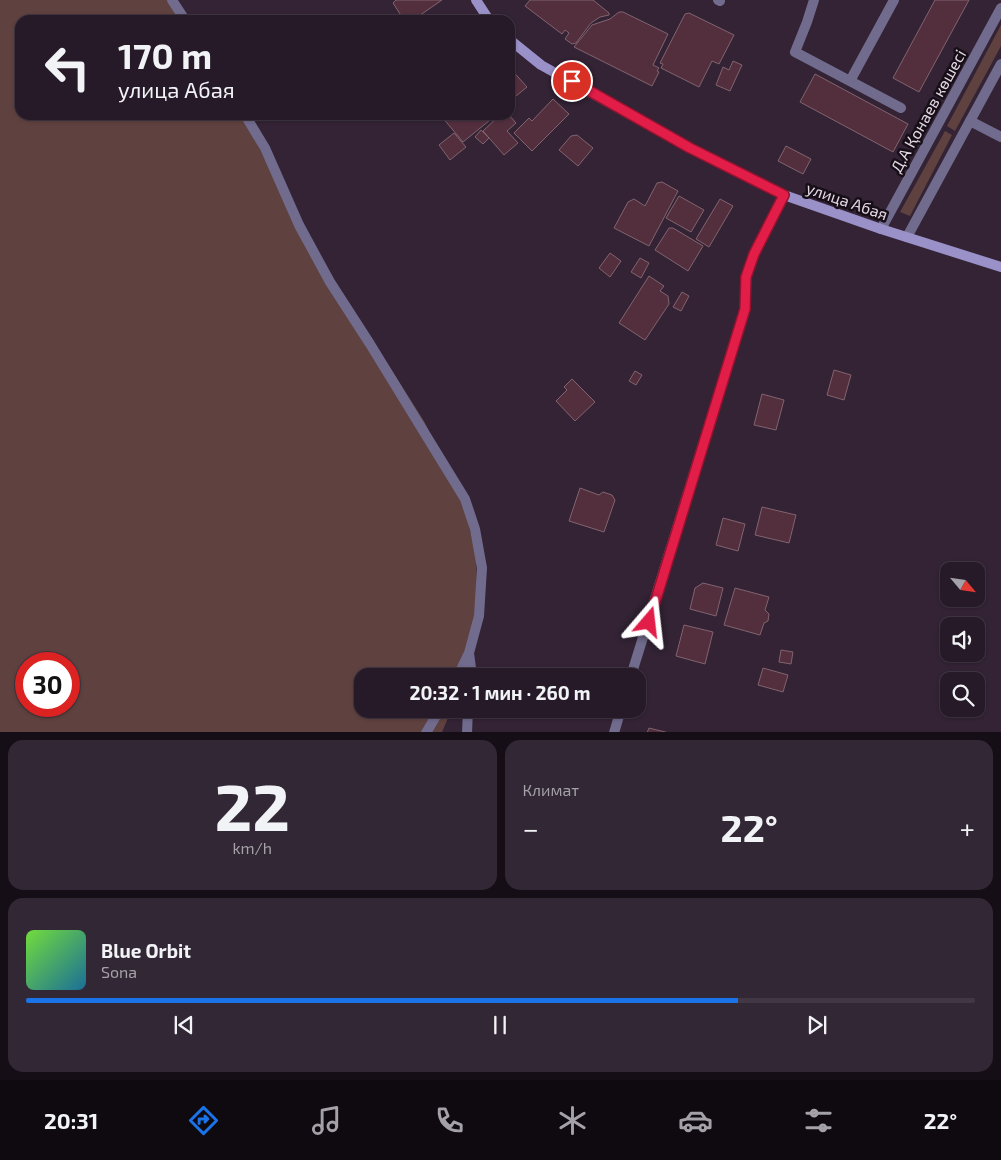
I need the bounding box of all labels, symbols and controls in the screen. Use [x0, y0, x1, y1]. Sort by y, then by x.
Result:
text: 170 m [118, 34, 212, 76]
icon: left [35, 35, 100, 100]
street label: Д.А Қонаев көшесі [886, 46, 969, 176]
pin [551, 60, 593, 102]
icon: arrive [558, 67, 586, 95]
text: улица Абая [118, 76, 235, 102]
street label: улица Абая [804, 178, 890, 224]
north arrow [940, 562, 985, 608]
map controls [940, 562, 985, 717]
position arrow [622, 595, 674, 647]
button: sound [940, 617, 985, 662]
speed limit sign: 30 [15, 652, 80, 717]
button: search [940, 672, 985, 717]
text: 20:32 · 1 мин · 260 m [409, 681, 591, 704]
text: 22 [214, 766, 290, 844]
text: Климат [523, 780, 579, 799]
text: 22° [721, 804, 778, 850]
text: − [523, 811, 539, 845]
text: + [960, 811, 975, 845]
text: km/h [232, 838, 272, 857]
text: Blue Orbit [101, 939, 191, 962]
text: Sona [101, 962, 137, 981]
icon: previous [170, 1011, 198, 1039]
icon: pause [486, 1011, 514, 1039]
icon: next [803, 1011, 831, 1039]
icon: directions [186, 1103, 221, 1138]
icon: music [309, 1103, 344, 1138]
icon: phone [432, 1103, 467, 1138]
icon: climate [555, 1103, 590, 1138]
icon: car [678, 1103, 713, 1138]
icon: filters [801, 1103, 836, 1138]
text: 20:31 [44, 1107, 98, 1133]
text: 22° [924, 1107, 957, 1133]

